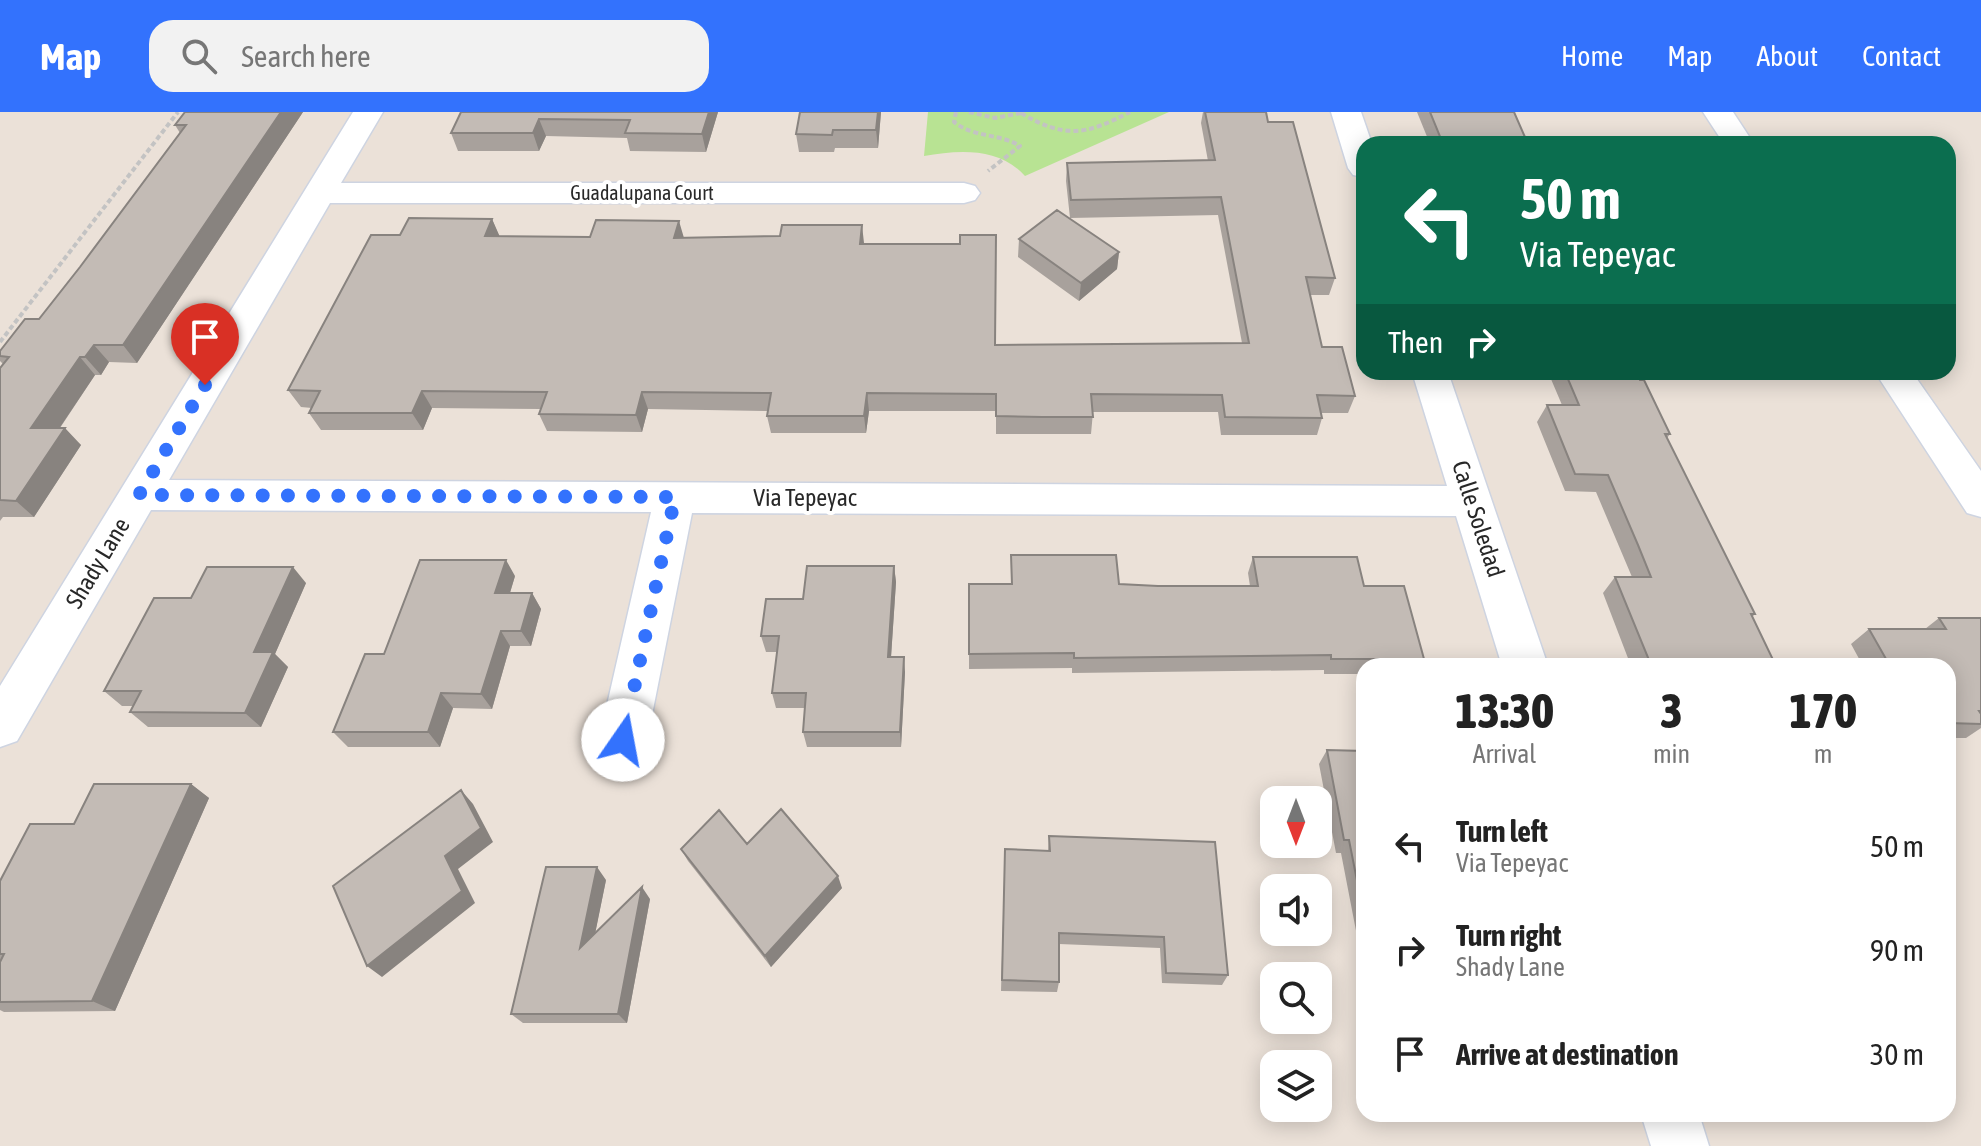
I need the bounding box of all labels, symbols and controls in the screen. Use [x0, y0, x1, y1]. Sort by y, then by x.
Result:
search box [149, 20, 709, 92]
icon: search [177, 34, 221, 78]
text: Map [40, 35, 101, 78]
text: Search here [241, 39, 371, 73]
text: Home [1561, 40, 1623, 72]
text: Map [1667, 40, 1712, 72]
text: About [1756, 40, 1818, 72]
text: Contact [1862, 40, 1941, 72]
text: 50 m [1520, 167, 1621, 231]
icon: left [1388, 168, 1492, 272]
street label: Guadalupana Court [570, 181, 714, 204]
text: Via Tepeyac [1520, 233, 1675, 275]
pin [171, 303, 239, 385]
icon: arrive [183, 315, 227, 359]
icon: right [1459, 320, 1503, 364]
text: Then [1388, 325, 1443, 359]
street label: Calle Soledad [1447, 457, 1510, 580]
street label: Via Tepeyac [753, 484, 857, 511]
street label: Shady Lane [60, 513, 135, 613]
text: 13:30 [1455, 683, 1554, 738]
text: 3 [1660, 683, 1683, 738]
text: 170 [1789, 683, 1857, 738]
position arrow [581, 698, 665, 782]
text: Arrival [1473, 739, 1536, 769]
text: min [1653, 739, 1690, 769]
text: m [1814, 739, 1832, 769]
north arrow [1260, 786, 1332, 858]
map controls [1260, 786, 1332, 1122]
text: Turn left [1456, 814, 1548, 848]
icon: left [1388, 824, 1432, 868]
text: 50 m [1870, 829, 1924, 863]
text: Via Tepeyac [1456, 848, 1568, 878]
button: sound [1260, 874, 1332, 946]
text: Turn right [1456, 918, 1562, 952]
icon: right [1388, 928, 1432, 972]
text: 90 m [1870, 933, 1924, 967]
text: Shady Lane [1456, 952, 1565, 982]
button: search [1260, 962, 1332, 1034]
icon: arrive [1388, 1032, 1432, 1076]
text: Arrive at destination [1456, 1037, 1678, 1071]
text: 30 m [1870, 1037, 1924, 1071]
button: layers [1260, 1050, 1332, 1122]

